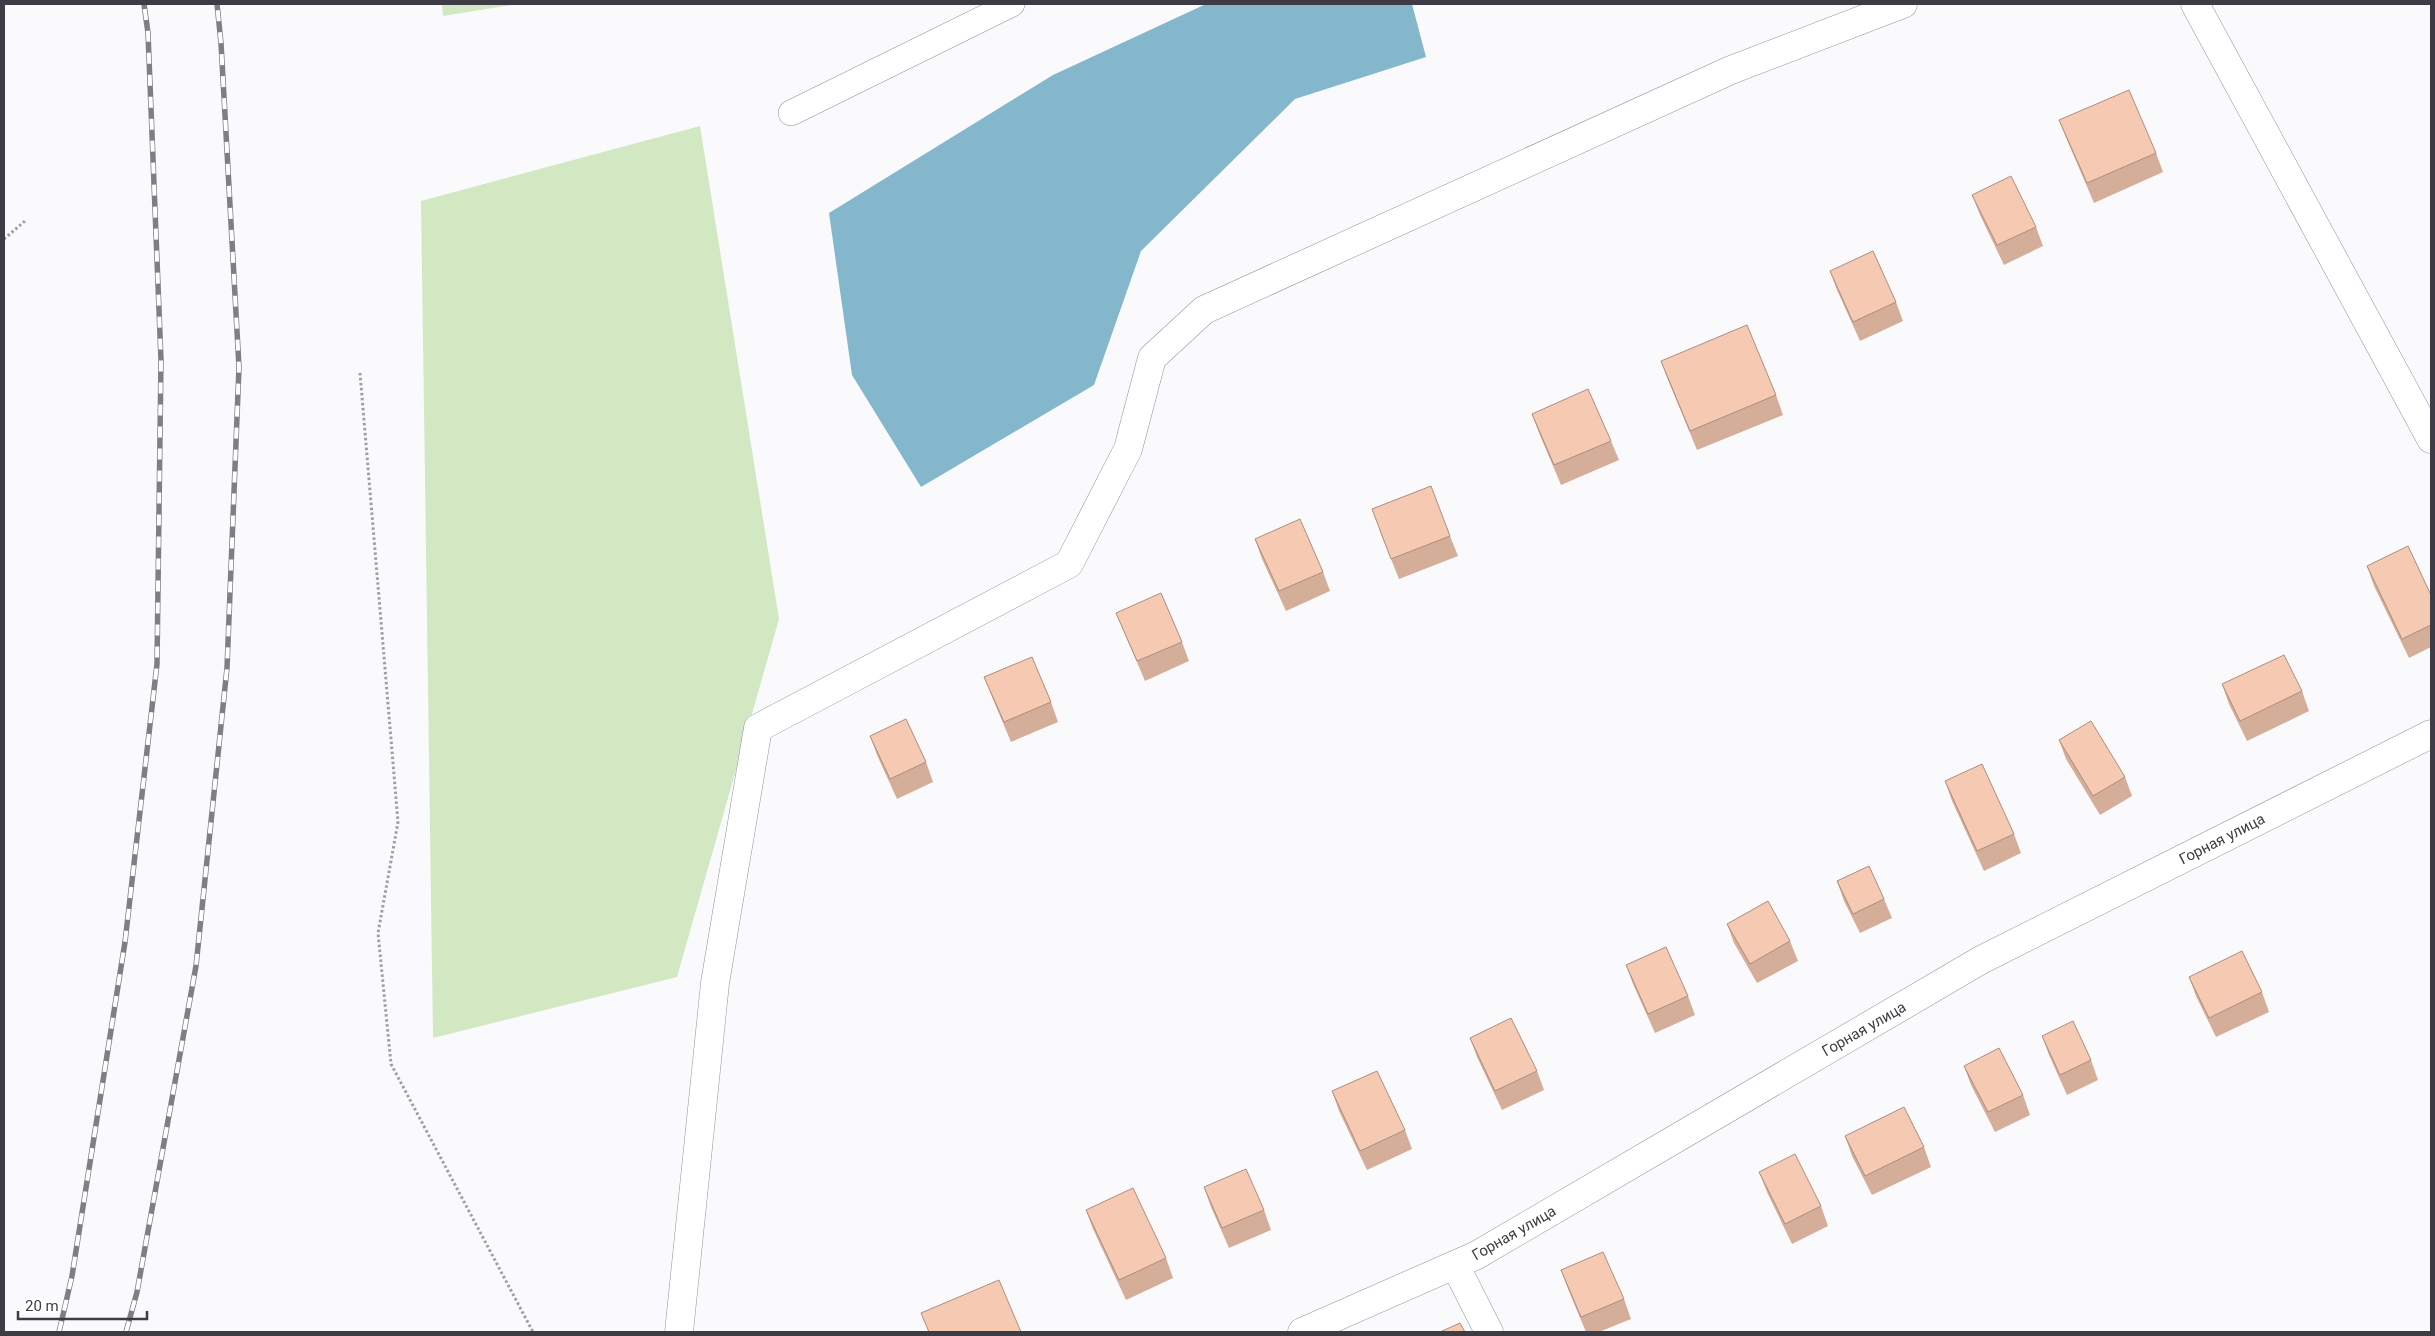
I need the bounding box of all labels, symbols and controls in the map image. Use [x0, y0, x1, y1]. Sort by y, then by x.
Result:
street label: Горная улица [2176, 810, 2268, 868]
street label: Горная улица [1819, 998, 1909, 1060]
street label: Горная улица [1469, 1202, 1559, 1264]
scale bar [18, 1288, 146, 1320]
text: 20 m [25, 1297, 59, 1315]

